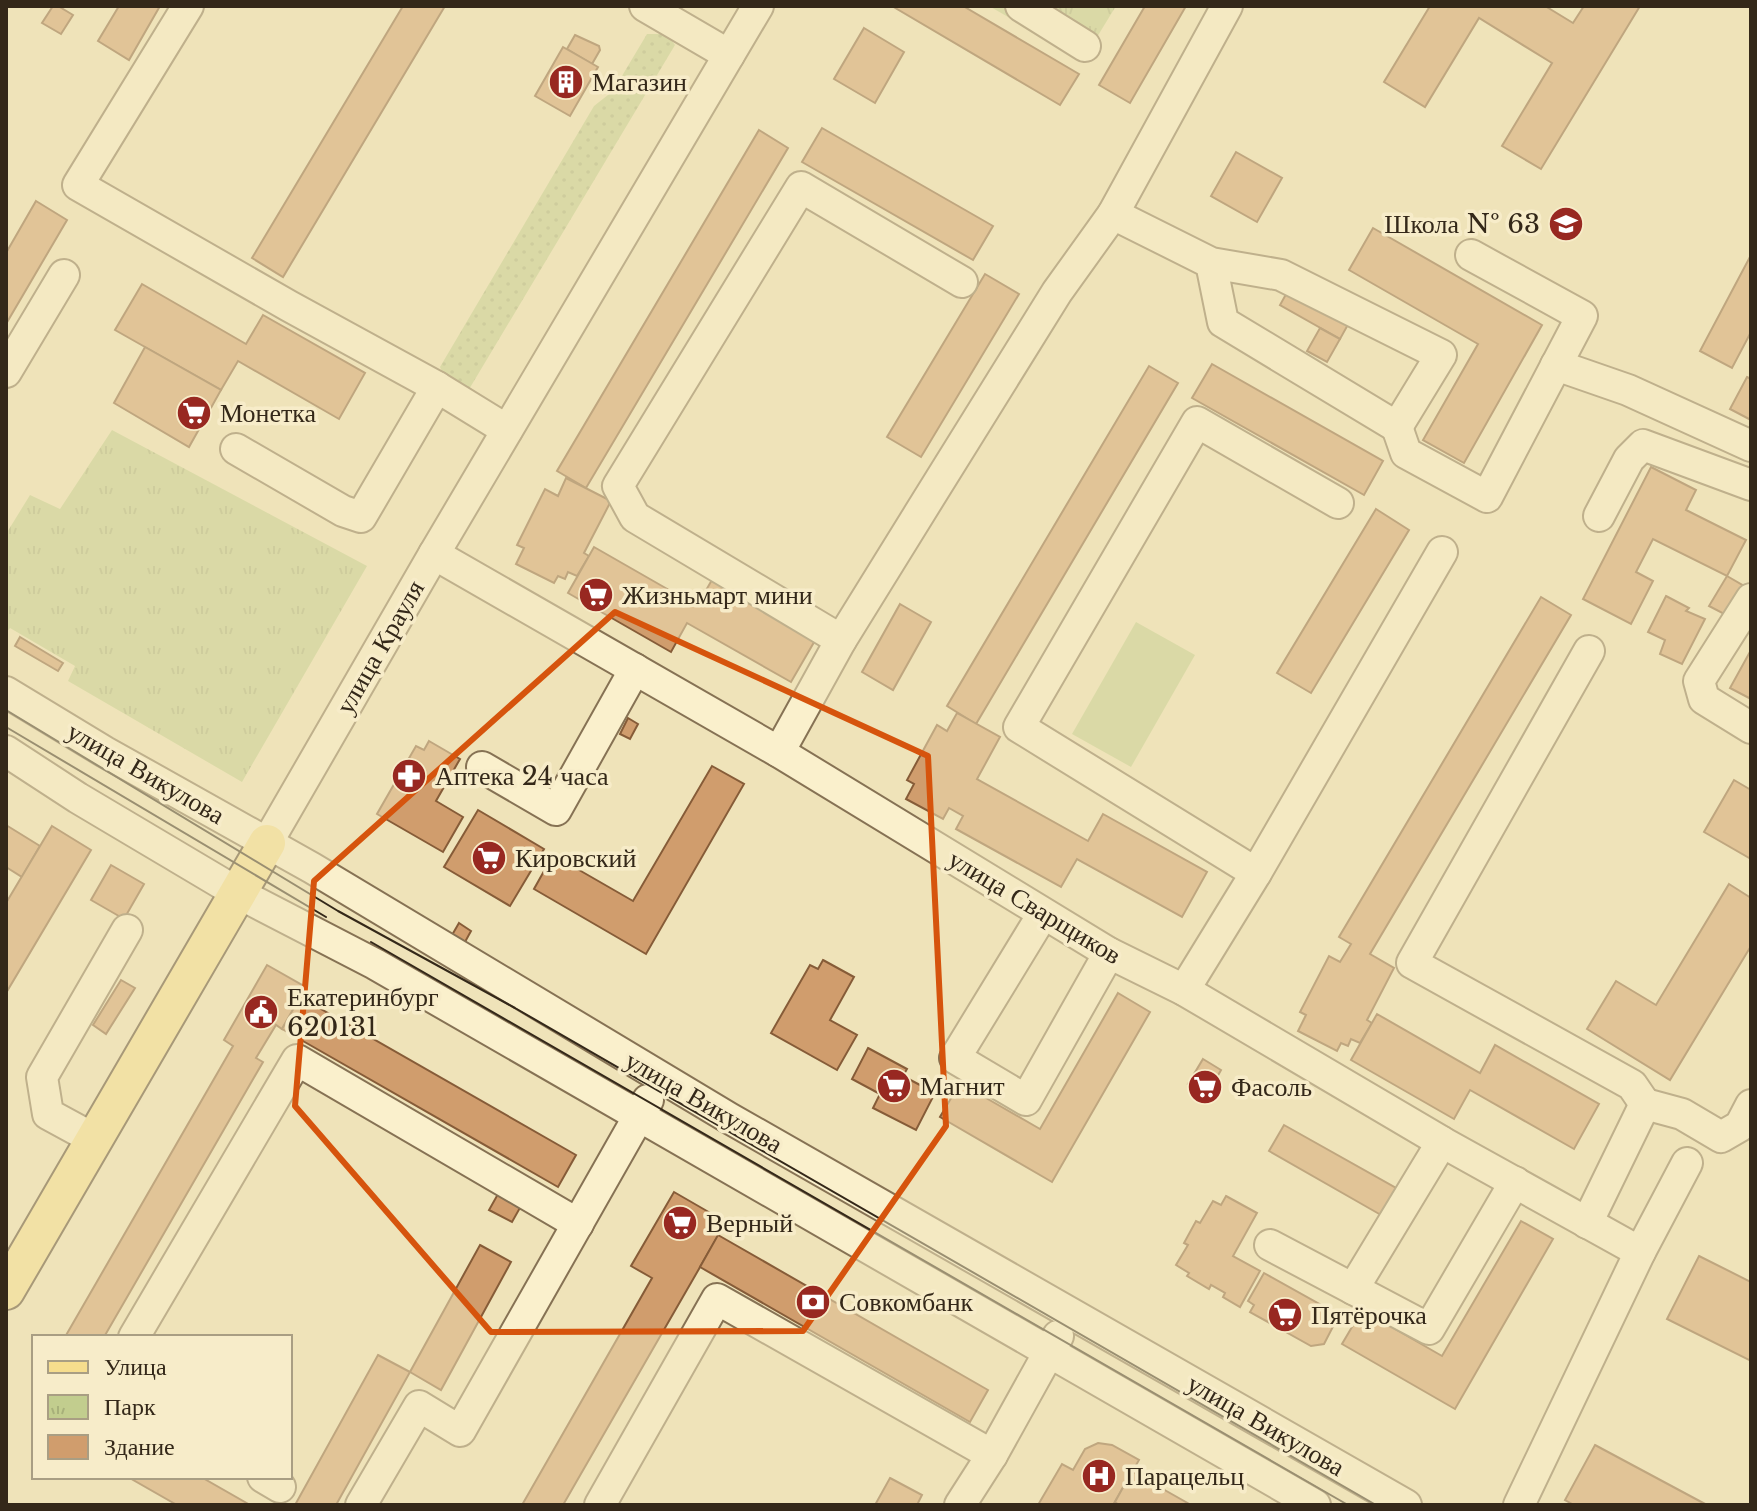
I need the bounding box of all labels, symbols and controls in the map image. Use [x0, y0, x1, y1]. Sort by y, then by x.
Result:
building icon: Магазин [547, 63, 585, 101]
place label: Магазин [592, 66, 687, 98]
school or university icon: Школа № 63 [1547, 205, 1585, 243]
place label: Школа № 63 [1384, 208, 1540, 240]
supermarket icon: Монетка [175, 394, 213, 432]
place label: Монетка [220, 397, 317, 429]
street label: улица Крауля [329, 574, 431, 720]
supermarket icon: Жизньмарт мини [577, 576, 615, 614]
place label: Жизньмарт мини [622, 579, 813, 611]
street label: улица Викулова [62, 715, 231, 831]
pharmacy icon: Аптека 24 часа [390, 757, 428, 795]
place label: Аптека 24 часа [435, 760, 609, 792]
supermarket icon: Кировский [470, 839, 508, 877]
place label: Кировский [515, 842, 636, 874]
street label: улица Сварщиков [943, 843, 1127, 971]
place label: Екатеринбург 620131 [287, 981, 439, 1043]
public building icon: Екатеринбург 620131 [242, 993, 280, 1031]
street label: улица Викулова [620, 1044, 789, 1160]
supermarket icon: Магнит [875, 1067, 913, 1105]
supermarket icon: Фасоль [1186, 1068, 1224, 1106]
place label: Магнит [920, 1070, 1005, 1102]
place label: Фасоль [1231, 1071, 1312, 1103]
supermarket icon: Верный [661, 1204, 699, 1242]
place label: Верный [706, 1207, 793, 1239]
bank icon: Совкомбанк [794, 1283, 832, 1321]
place label: Совкомбанк [839, 1286, 974, 1318]
supermarket icon: Пятёрочка [1266, 1296, 1304, 1334]
place label: Пятёрочка [1311, 1299, 1427, 1331]
legend [32, 1335, 292, 1479]
text: Улица [104, 1352, 167, 1381]
street label: улица Викулова [1182, 1367, 1351, 1483]
text: Парк [104, 1392, 156, 1421]
text: Здание [104, 1432, 175, 1461]
hospital icon: Парацельц [1080, 1457, 1118, 1495]
place label: Парацельц [1125, 1460, 1244, 1492]

